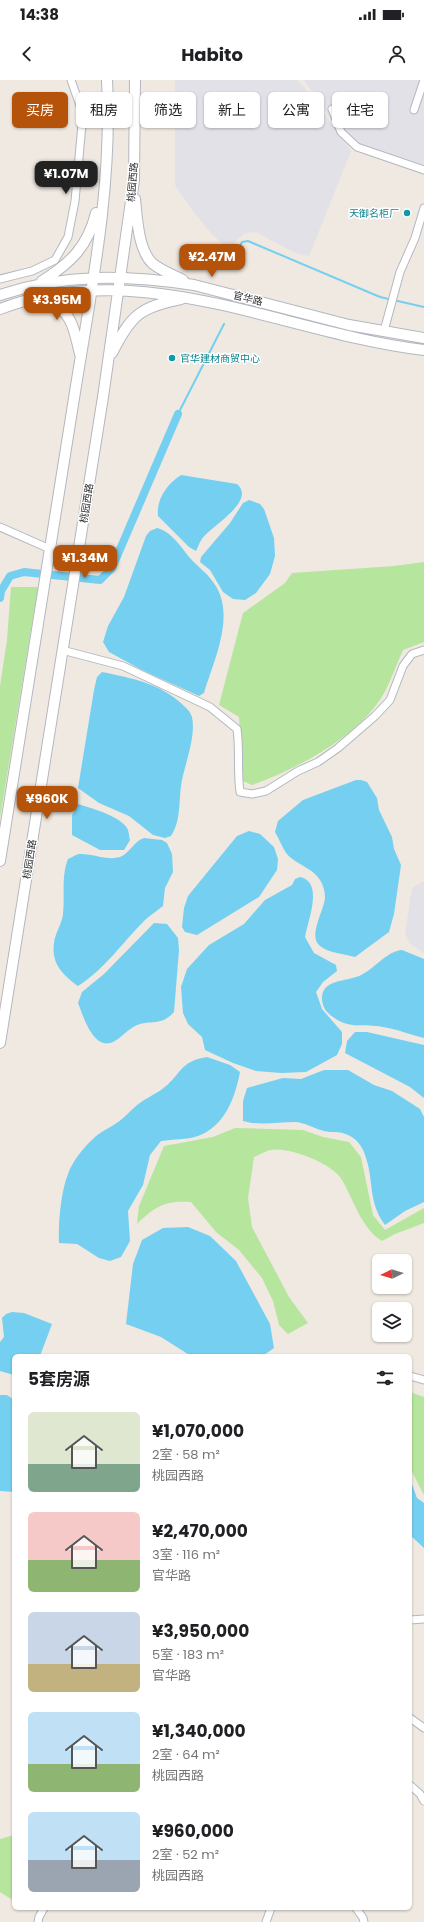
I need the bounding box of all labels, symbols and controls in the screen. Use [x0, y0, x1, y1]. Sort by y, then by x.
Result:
text: 14:38 [20, 4, 59, 25]
text: Habito [181, 42, 243, 67]
icon: back [16, 43, 38, 65]
icon: person [386, 43, 408, 65]
chip: 买房 [12, 92, 68, 128]
chip: 租房 [76, 92, 132, 128]
chip: 筛选 [140, 92, 196, 128]
chip: 新上 [204, 92, 260, 128]
chip: 公寓 [268, 92, 324, 128]
chip: 住宅 [332, 92, 388, 128]
pin: ¥1.07M [33, 161, 99, 195]
street label: 桃园西路 [123, 161, 142, 203]
text: ¥1.07M [44, 164, 88, 183]
place label: 天御名柜厂 [349, 206, 399, 221]
marker: 天御名柜厂 [402, 208, 412, 218]
pin: ¥2.47M [179, 244, 245, 278]
text: ¥2.47M [188, 247, 236, 266]
pin: ¥3.95M [24, 287, 90, 321]
street label: 官华路 [232, 288, 264, 309]
text: ¥3.95M [33, 290, 81, 309]
place label: 官华建材商贸中心 [180, 351, 260, 366]
marker: 官华建材商贸中心 [167, 353, 177, 363]
street label: 桃园西路 [76, 482, 97, 524]
pin: ¥1.34M [52, 545, 118, 579]
text: ¥1.34M [62, 548, 108, 567]
pin: ¥960K [19, 786, 75, 820]
text: ¥960K [26, 789, 68, 808]
street label: 桃园西路 [19, 838, 40, 880]
north arrow [372, 1254, 412, 1294]
map controls [372, 1254, 412, 1342]
button: layers [372, 1302, 412, 1342]
text: 5套房源 [28, 1367, 90, 1391]
icon: filters [374, 1367, 396, 1389]
text: ¥1,070,000 [152, 1419, 244, 1443]
icon: home [60, 1428, 108, 1476]
text: 2室 · 58 m² [152, 1445, 220, 1464]
text: 桃园西路 [152, 1466, 204, 1485]
text: ¥2,470,000 [152, 1519, 248, 1543]
icon: home [60, 1528, 108, 1576]
text: 3室 · 116 m² [152, 1545, 220, 1564]
text: 官华路 [152, 1566, 191, 1585]
text: ¥3,950,000 [152, 1619, 249, 1643]
icon: home [60, 1628, 108, 1676]
text: 5室 · 183 m² [152, 1645, 224, 1664]
text: 官华路 [152, 1666, 191, 1685]
text: ¥1,340,000 [152, 1719, 246, 1743]
icon: home [60, 1728, 108, 1776]
text: 2室 · 64 m² [152, 1745, 220, 1764]
text: 桃园西路 [152, 1766, 204, 1785]
text: ¥960,000 [152, 1819, 234, 1843]
icon: home [60, 1828, 108, 1876]
text: 2室 · 52 m² [152, 1845, 219, 1864]
text: 桃园西路 [152, 1866, 204, 1885]

